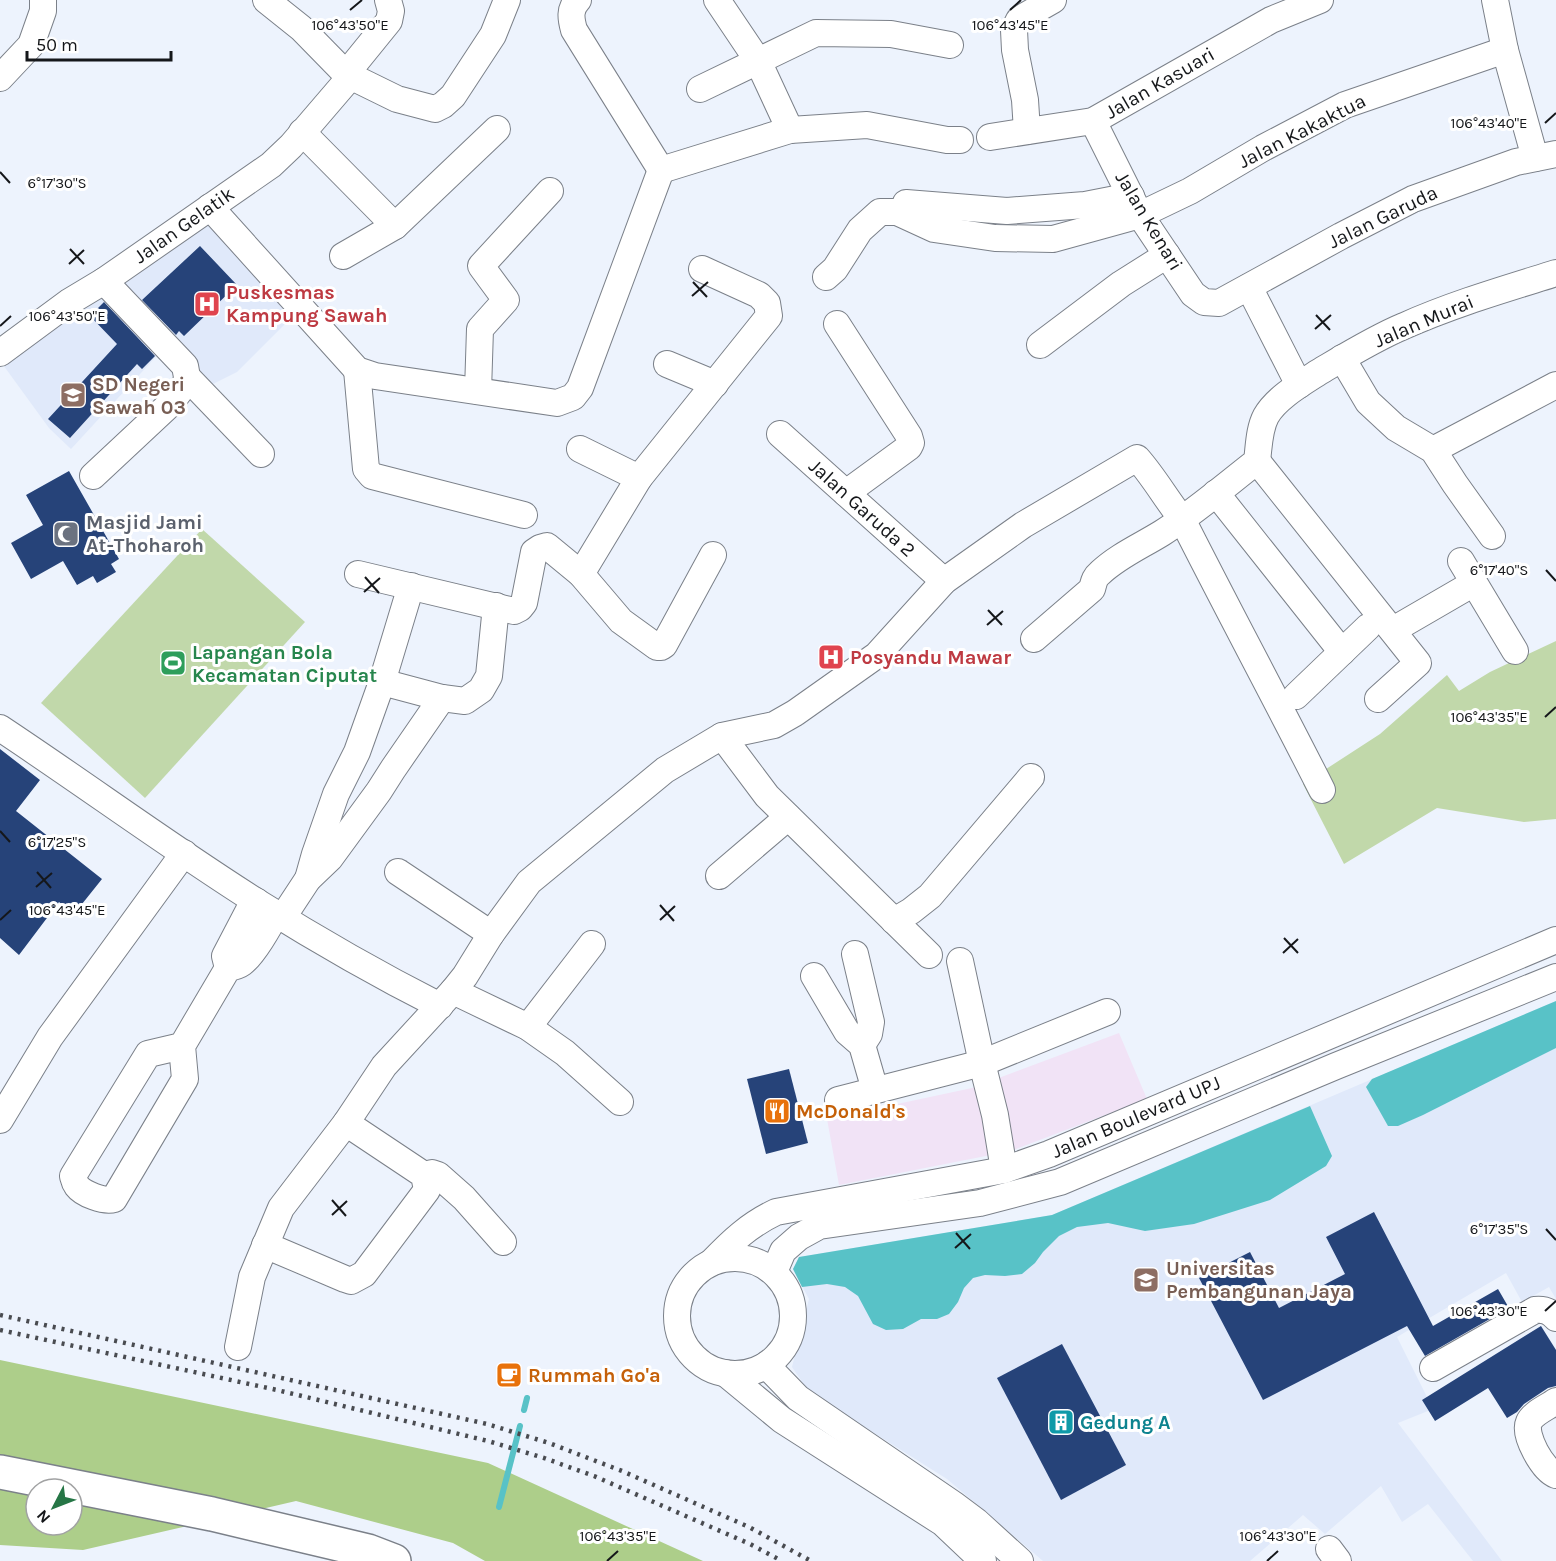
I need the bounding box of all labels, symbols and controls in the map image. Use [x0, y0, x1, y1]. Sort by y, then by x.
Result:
text: 106°43'50"E [311, 16, 389, 34]
text: 106°43'45"E [972, 16, 1048, 34]
scale bar [27, 24, 171, 62]
text: 50 m [36, 34, 78, 56]
street label: Jalan Kasuari [1101, 42, 1219, 124]
street label: Jalan Kakaktua [1234, 89, 1370, 173]
text: 106°43'40"E [1450, 114, 1528, 132]
street label: Jalan Kenari [1111, 167, 1187, 275]
text: 6°17'30"S [27, 174, 87, 192]
street label: Jalan Garuda [1325, 181, 1441, 253]
street label: Jalan Gelatik [129, 182, 239, 268]
place label: Puskesmas Kampung Sawah [226, 281, 387, 327]
hospital icon: Puskesmas Kampung Sawah [192, 289, 222, 319]
street label: Jalan Murai [1371, 290, 1477, 352]
text: 106°43'50"E [28, 307, 106, 325]
place label: SD Negeri Sawah 03 [92, 373, 186, 419]
school or university icon: SD Negeri Sawah 03 [58, 380, 88, 410]
street label: Jalan Garuda 2 [804, 454, 920, 562]
place label: Masjid Jami At-Thoharoh [86, 511, 204, 557]
mosque icon: Masjid Jami At-Thoharoh [51, 519, 81, 549]
text: 6°17'40"S [1470, 561, 1528, 579]
place label: Lapangan Bola Kecamatan Ciputat [192, 641, 377, 687]
hospital icon: Posyandu Mawar [816, 642, 846, 672]
place label: Posyandu Mawar [850, 646, 1011, 669]
sports icon: Lapangan Bola Kecamatan Ciputat [158, 648, 188, 678]
text: 106°43'35"E [1450, 708, 1528, 726]
text: 6°17'25"S [28, 833, 86, 851]
text: 106°43'45"E [29, 901, 105, 919]
street label: Jalan Boulevard UPJ [1048, 1071, 1224, 1163]
restaurant icon: McDonald's [762, 1096, 792, 1126]
place label: McDonald's [796, 1100, 906, 1123]
text: 6°17'35"S [1470, 1220, 1528, 1238]
place label: Universitas Pembangunan Jaya [1166, 1257, 1352, 1303]
school or university icon: Universitas Pembangunan Jaya [1131, 1265, 1161, 1295]
text: 106°43'30"E [1450, 1302, 1528, 1320]
cafe icon: Rummah Go'a [494, 1360, 524, 1390]
place label: Rummah Go'a [528, 1364, 661, 1387]
building icon: Gedung A [1046, 1407, 1076, 1437]
place label: Gedung A [1080, 1411, 1171, 1434]
north arrow [24, 1477, 84, 1537]
text: N [32, 1506, 54, 1527]
text: 106°43'35"E [579, 1527, 657, 1545]
text: 106°43'30"E [1239, 1527, 1317, 1545]

